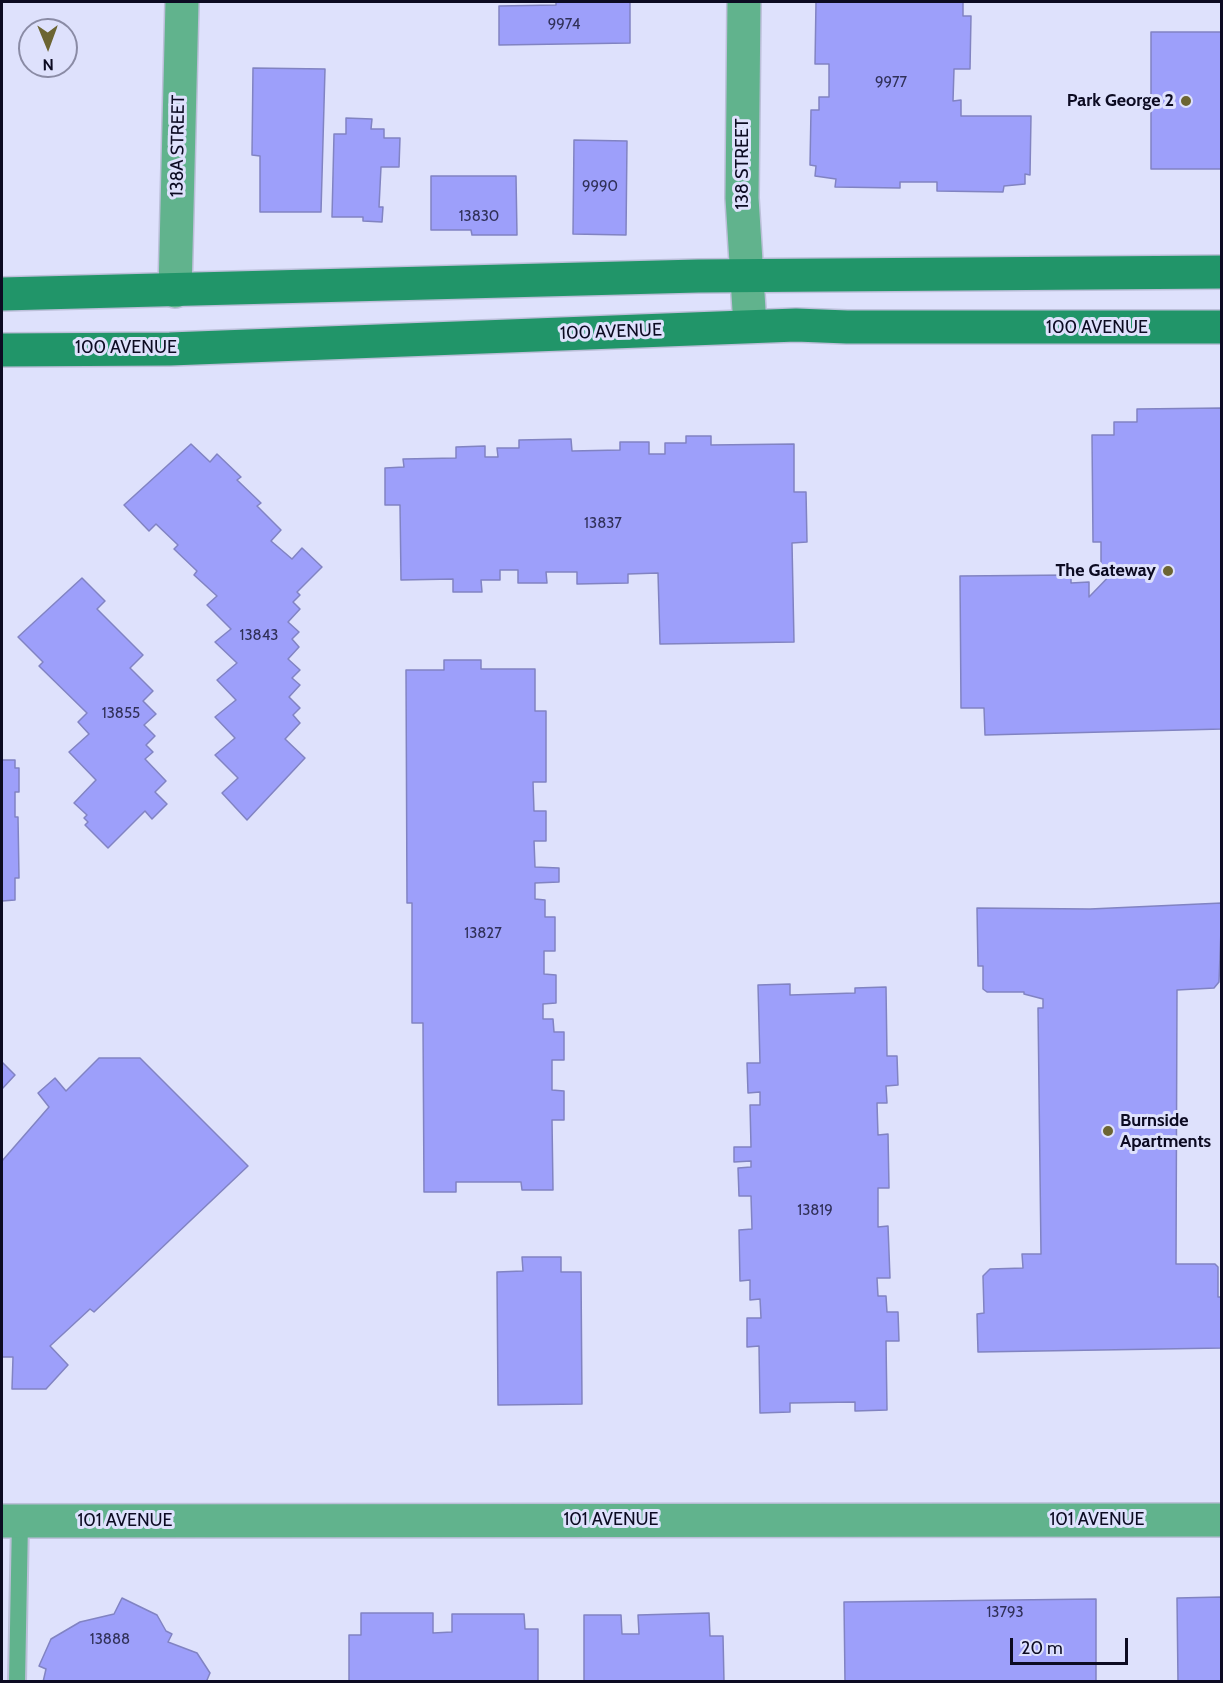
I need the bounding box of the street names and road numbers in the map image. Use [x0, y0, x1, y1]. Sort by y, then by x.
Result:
street label: 138A STREET [166, 95, 190, 197]
street label: 138 STREET [732, 118, 754, 210]
street label: 100 AVENUE [1046, 317, 1148, 339]
street label: 100 AVENUE [560, 319, 662, 345]
street label: 100 AVENUE [75, 337, 177, 359]
street label: 101 AVENUE [563, 1509, 659, 1531]
street label: 101 AVENUE [1049, 1509, 1145, 1531]
street label: 101 AVENUE [77, 1510, 173, 1532]

